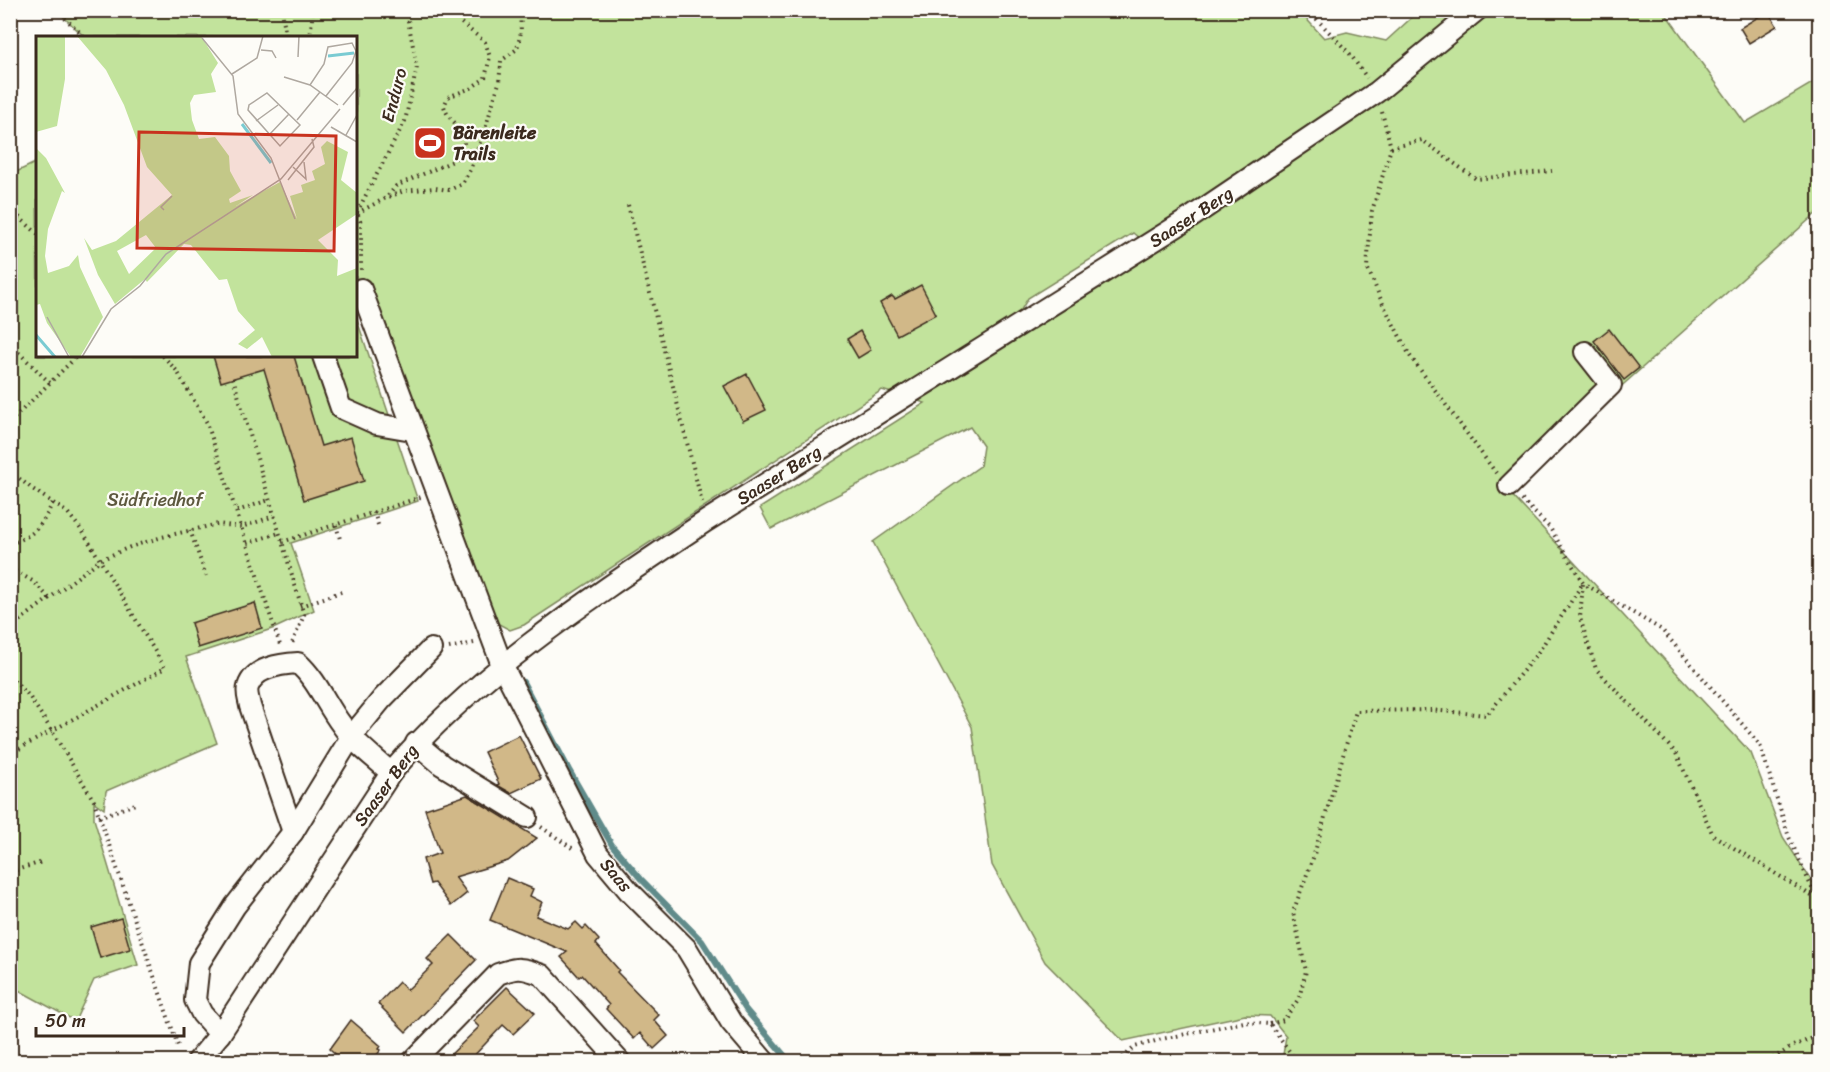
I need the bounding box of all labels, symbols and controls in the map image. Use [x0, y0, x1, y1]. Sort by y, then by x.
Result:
inset map [36, 36, 357, 357]
street label: Enduro [371, 64, 417, 126]
place label: Bärenleite Trails [453, 117, 537, 170]
sports icon: Bärenleite Trails [412, 125, 448, 161]
street label: Saaser Berg [1142, 178, 1240, 256]
street label: Saaser Berg [730, 436, 828, 514]
park label: Südfriedhof [107, 484, 205, 516]
street label: Saaser Berg [345, 737, 427, 833]
street label: Saas [592, 850, 641, 900]
scale bar [36, 1000, 184, 1038]
text: 50 m [45, 1005, 86, 1037]

